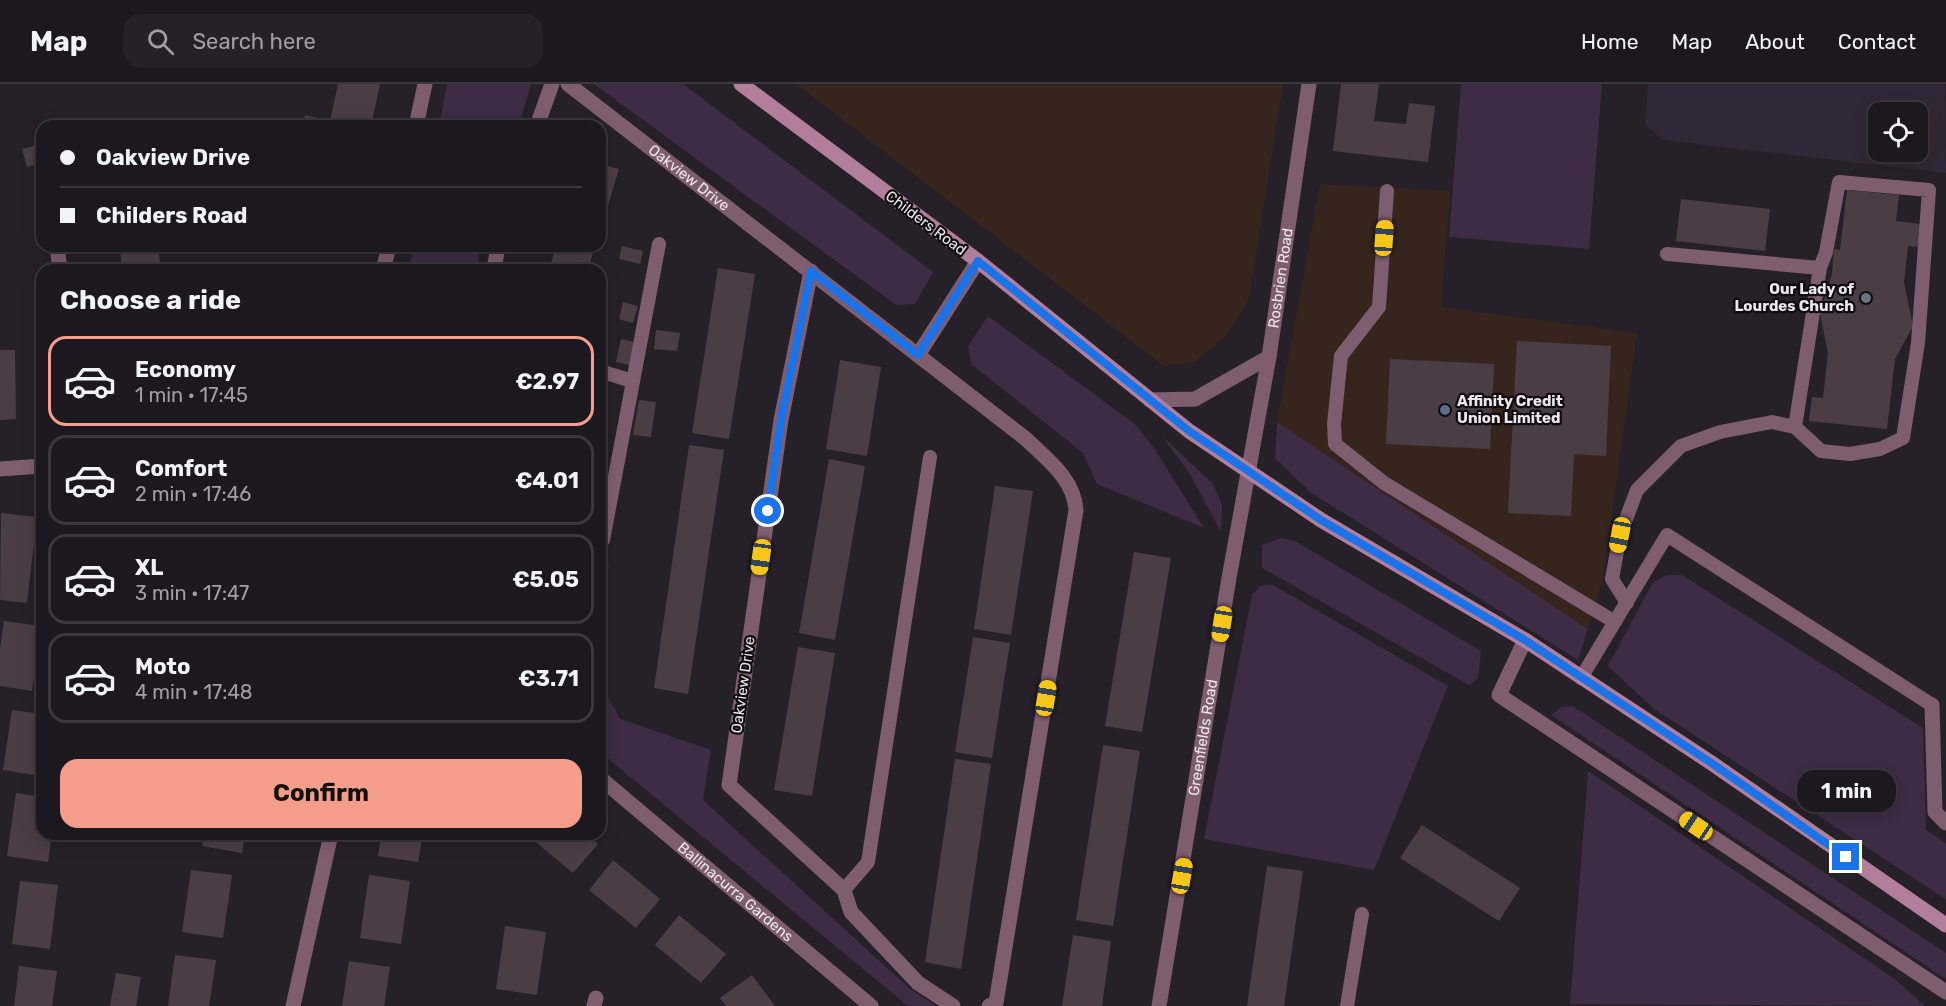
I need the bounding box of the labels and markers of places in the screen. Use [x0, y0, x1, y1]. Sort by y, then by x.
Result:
place label: Our Lady of Lourdes Church [1734, 280, 1854, 315]
marker: Our Lady of Lourdes Church [1859, 291, 1873, 305]
place label: Affinity Credit Union Limited [1457, 392, 1563, 427]
marker: Affinity Credit Union Limited [1438, 403, 1452, 417]

